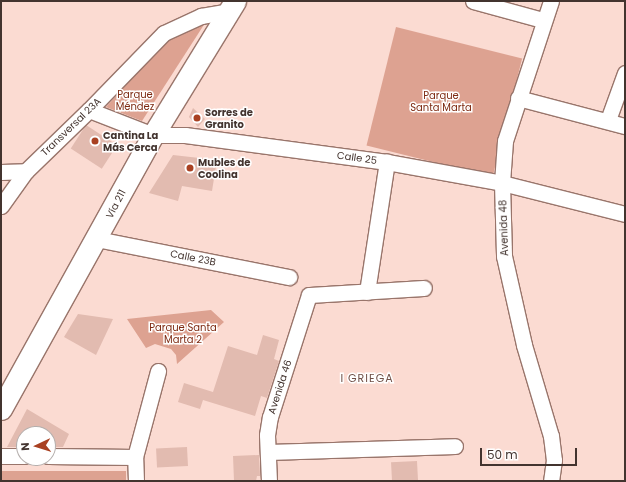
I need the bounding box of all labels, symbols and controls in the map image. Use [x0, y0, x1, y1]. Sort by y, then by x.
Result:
park label: Parque Méndez [116, 88, 154, 112]
park label: Parque Santa Marta [410, 89, 472, 112]
street label: Transversal 23A [39, 95, 103, 159]
place label: Sorres de Granito [205, 106, 253, 130]
marker: Sorres de Granito [192, 113, 202, 123]
place label: Cantina La Más Cerca [103, 129, 158, 152]
marker: Cantina La Más Cerca [90, 136, 100, 146]
street label: Calle 25 [336, 149, 378, 167]
place label: Mubles de Coolina [198, 156, 250, 180]
marker: Mubles de Coolina [185, 163, 195, 173]
street label: Vía 211 [103, 188, 129, 220]
street label: Avenida 48 [497, 200, 511, 256]
street label: Calle 23B [169, 248, 217, 268]
park label: Parque Santa Marta 2 [149, 321, 217, 344]
street label: Avenida 46 [266, 358, 294, 416]
district label: I GRIEGA [340, 371, 394, 385]
north arrow [16, 426, 56, 466]
scale bar [482, 440, 579, 466]
text: N [17, 442, 33, 451]
text: 50 m [487, 446, 518, 463]

